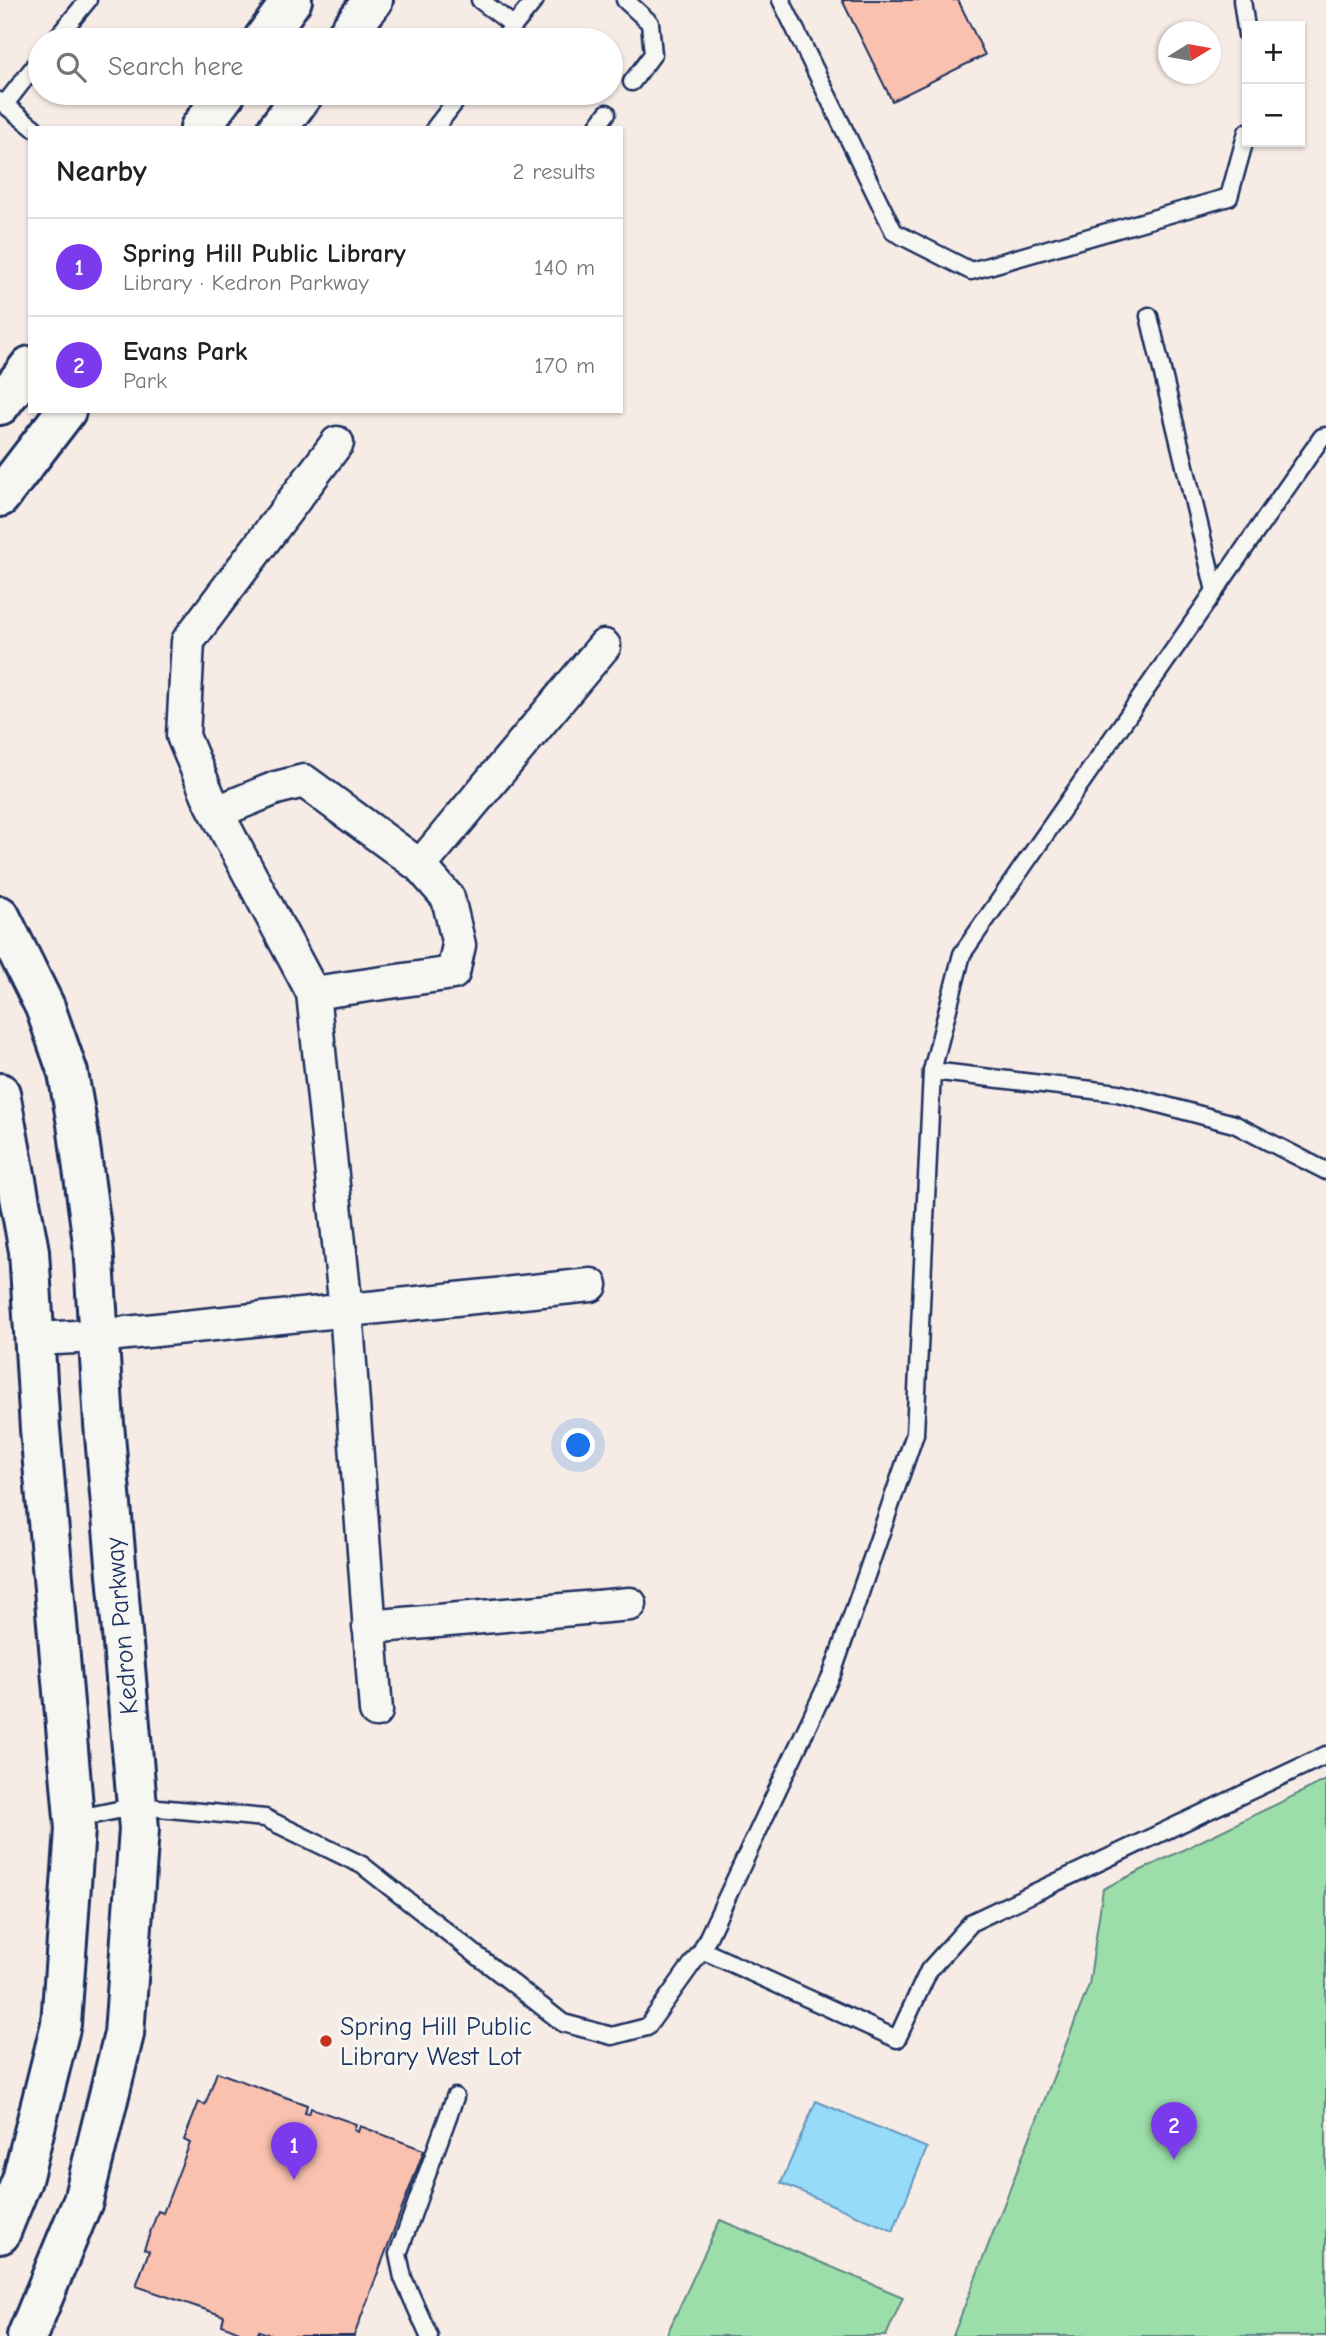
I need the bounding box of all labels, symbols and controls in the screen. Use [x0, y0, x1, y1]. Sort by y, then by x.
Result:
north arrow [1158, 21, 1221, 84]
map controls [1242, 21, 1305, 147]
button: + [1242, 21, 1305, 84]
search box [28, 28, 623, 105]
icon: search [52, 48, 90, 86]
text: Search here [108, 52, 243, 82]
button: − [1242, 84, 1305, 147]
text: Nearby [56, 154, 147, 189]
text: 2 results [513, 158, 595, 185]
text: Spring Hill Public Library [123, 239, 406, 269]
text: 1 [74, 254, 84, 281]
text: 140 m [534, 254, 595, 281]
text: Library · Kedron Parkway [123, 269, 369, 296]
text: Evans Park [123, 337, 247, 367]
text: 2 [73, 352, 85, 379]
text: 170 m [534, 352, 595, 379]
text: Park [123, 367, 167, 394]
your location [561, 1428, 595, 1462]
street label: Kedron Parkway [99, 1536, 145, 1716]
place label: Spring Hill Public Library West Lot [340, 2012, 532, 2072]
marker: Spring Hill Public Library West Lot [318, 2033, 334, 2049]
pin: 2 [1151, 2102, 1197, 2160]
pin: 1 [271, 2122, 317, 2180]

